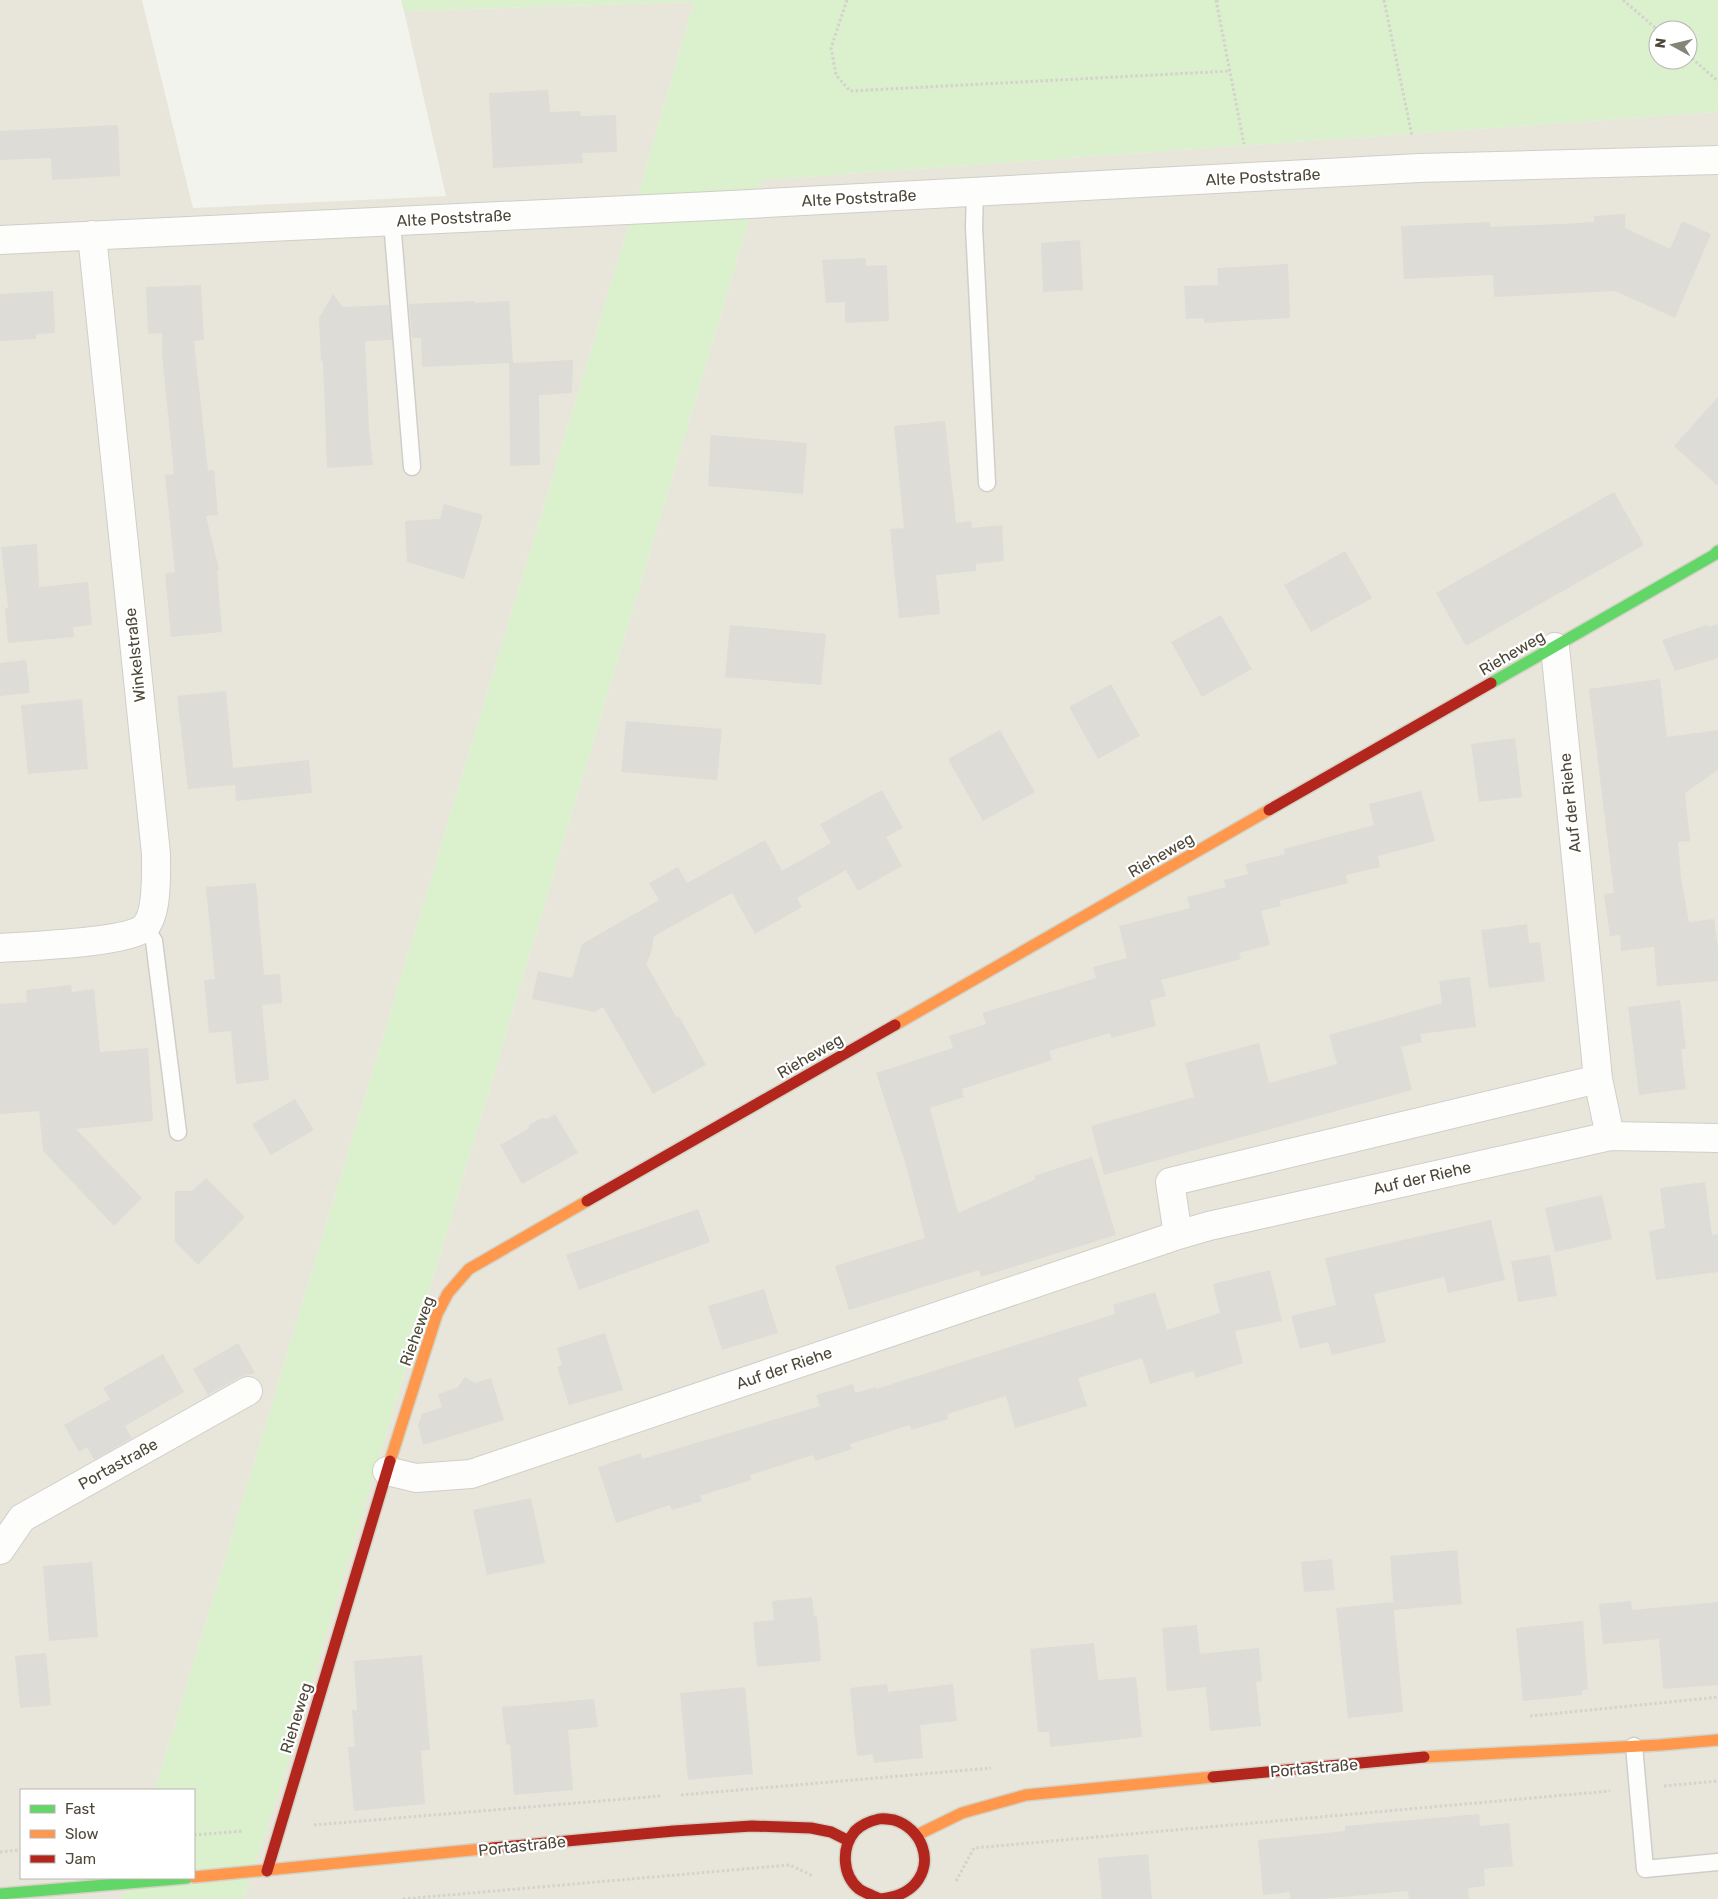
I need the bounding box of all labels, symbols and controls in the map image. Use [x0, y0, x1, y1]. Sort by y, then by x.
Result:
north arrow [1648, 20, 1698, 70]
text: N [1652, 37, 1670, 49]
street label: Alte Poststraße [1205, 165, 1321, 189]
street label: Alte Poststraße [801, 186, 917, 210]
street label: Alte Poststraße [396, 206, 512, 230]
street label: Winkelstraße [121, 607, 149, 703]
street label: Rieheweg [1476, 627, 1548, 679]
street label: Auf der Riehe [1555, 752, 1585, 854]
street label: Rieheweg [1125, 829, 1197, 881]
street label: Rieheweg [774, 1030, 846, 1082]
street label: Auf der Riehe [1371, 1157, 1473, 1199]
street label: Rieheweg [396, 1293, 438, 1369]
street label: Auf der Riehe [734, 1343, 834, 1393]
street label: Portastraße [75, 1434, 161, 1494]
street label: Rieheweg [276, 1680, 316, 1756]
street label: Portastraße [1269, 1755, 1359, 1781]
legend [20, 1789, 195, 1879]
text: Fast [65, 1800, 95, 1818]
text: Slow [65, 1825, 98, 1843]
street label: Portastraße [477, 1832, 567, 1860]
text: Jam [65, 1850, 96, 1868]

